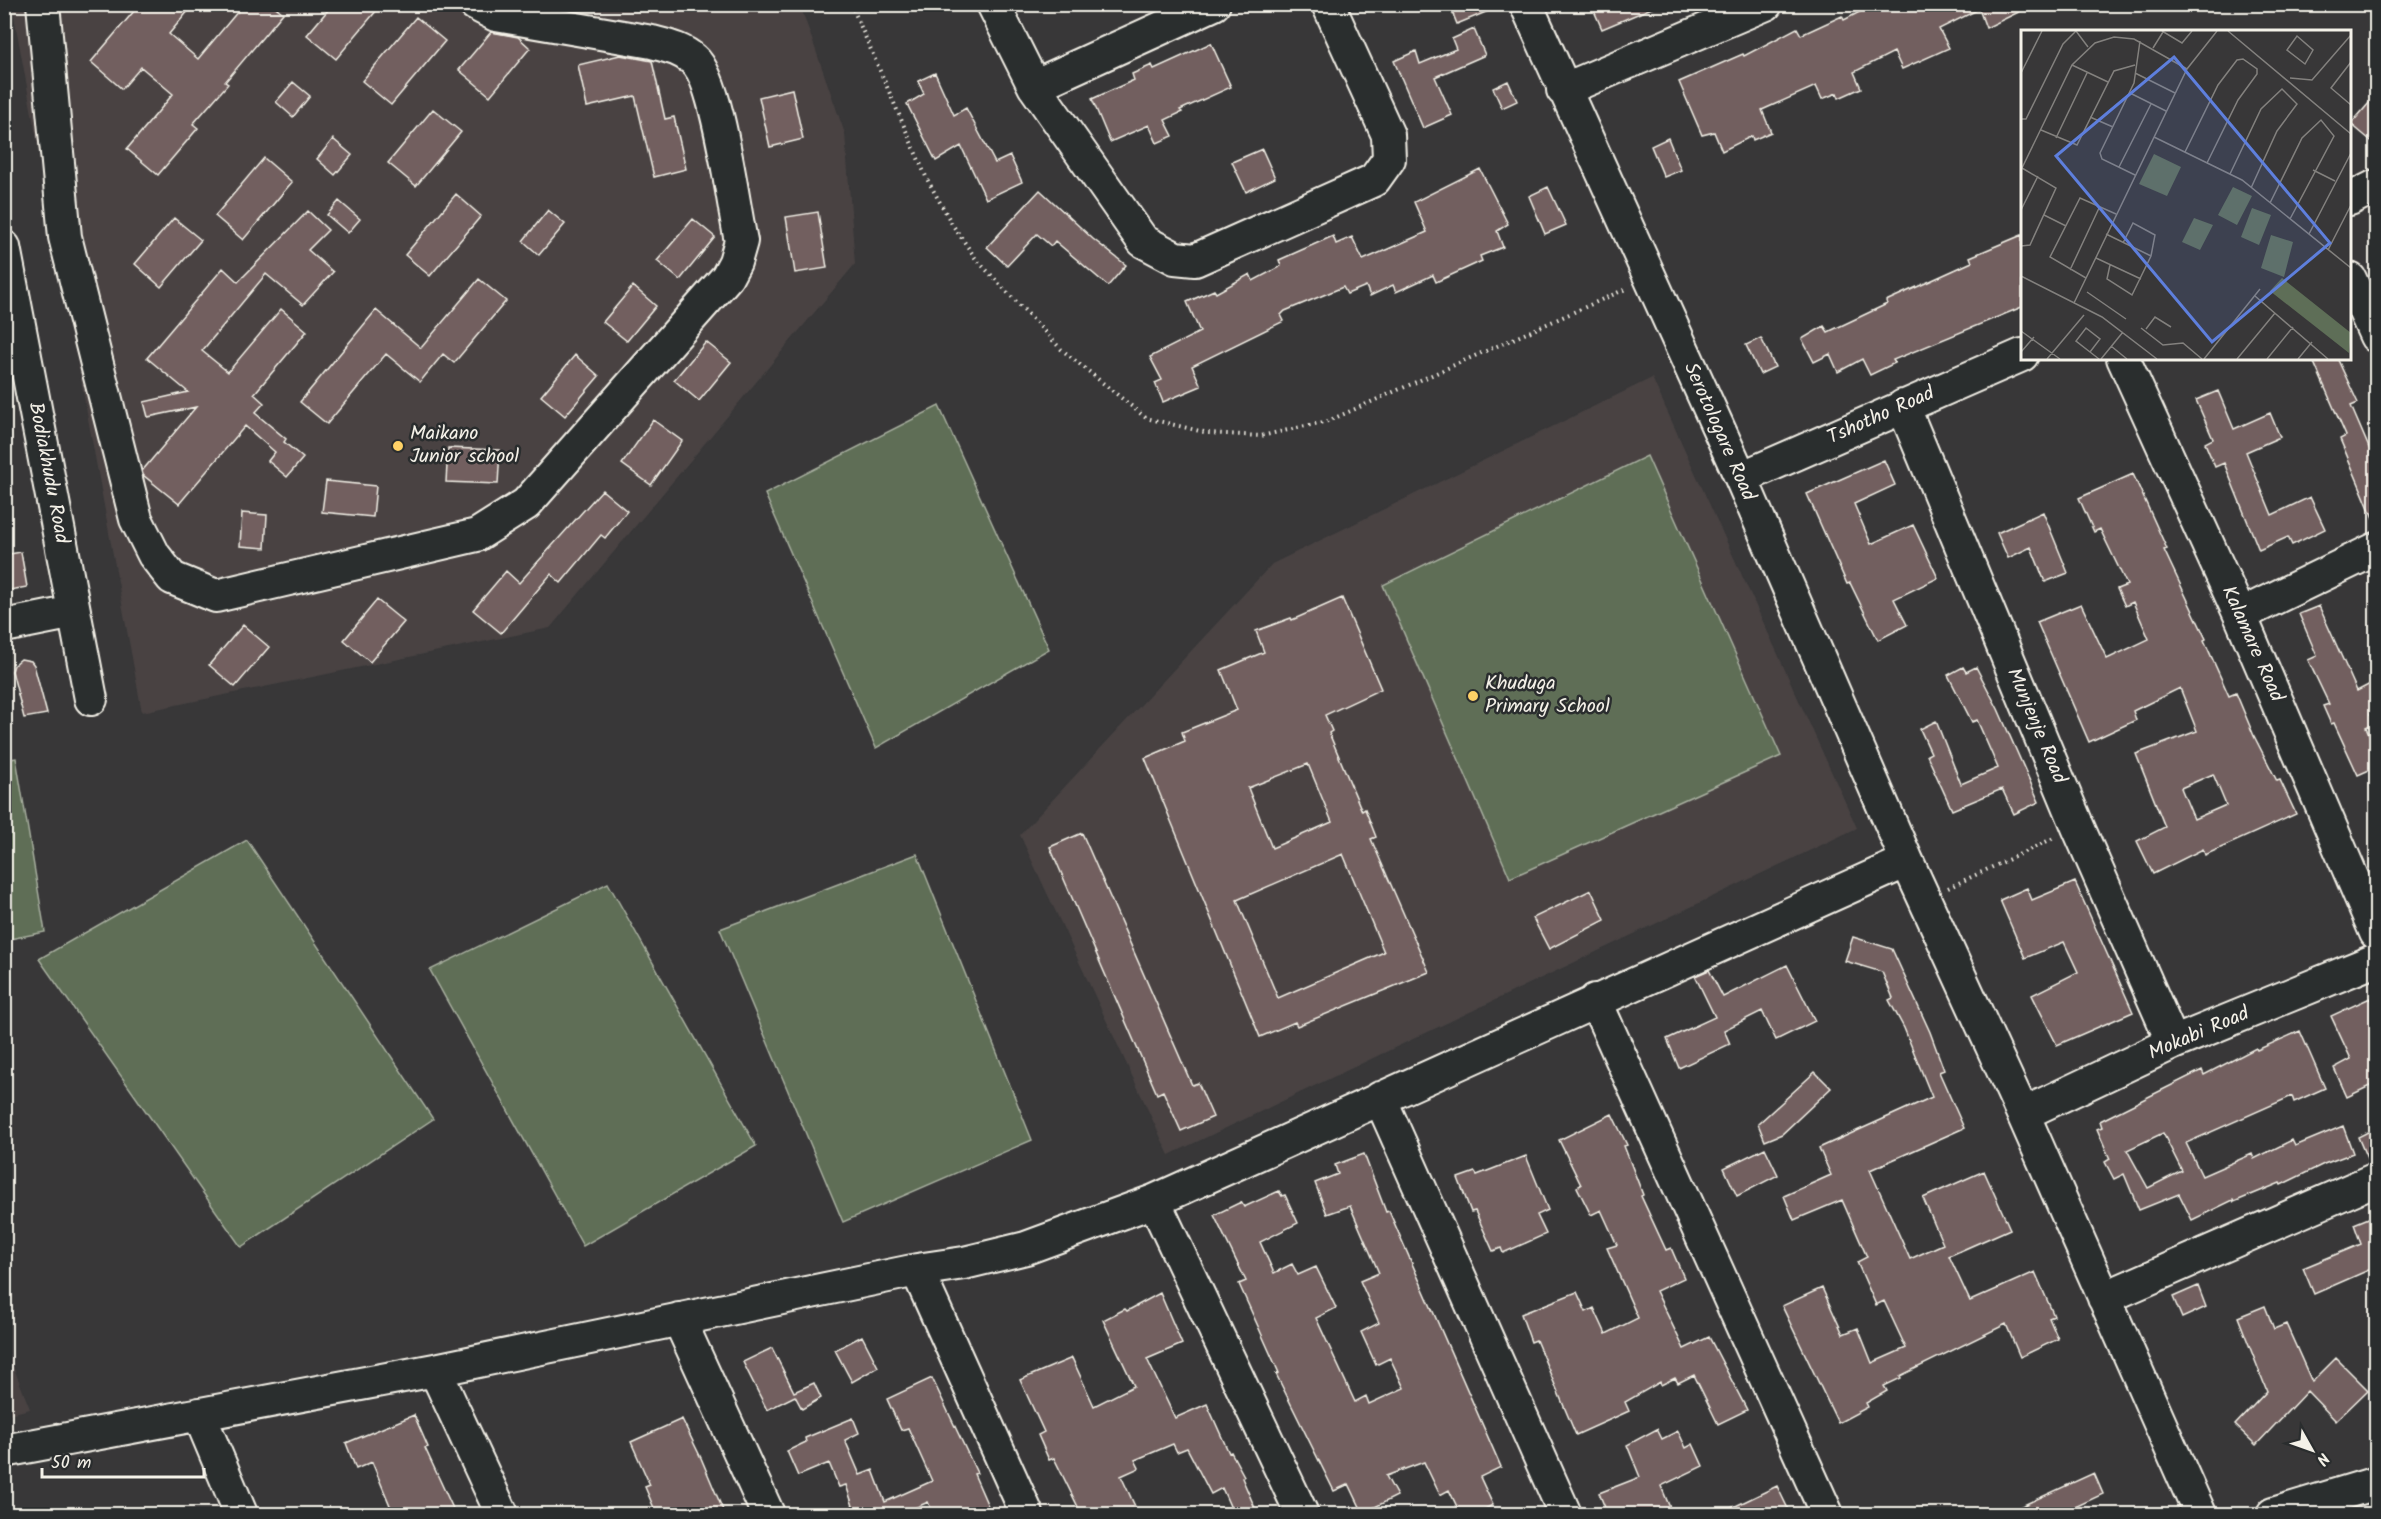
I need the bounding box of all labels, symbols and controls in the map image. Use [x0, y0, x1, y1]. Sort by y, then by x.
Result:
inset map [2021, 30, 2351, 360]
street label: Serotologare Road [1674, 358, 1764, 507]
street label: Tshotho Road [1822, 378, 1941, 454]
street label: Bodiakhudu Road [19, 400, 78, 547]
place label: Maikano Junior school [410, 418, 519, 473]
marker: Maikano Junior school [391, 439, 405, 453]
street label: Kalamare Road [2212, 581, 2292, 708]
street label: Munjenje Road [1997, 663, 2075, 790]
place label: Khuduga Primary School [1485, 668, 1610, 723]
marker: Khuduga Primary School [1466, 689, 1480, 703]
street label: Mokabi Road [2144, 998, 2255, 1070]
north arrow [2282, 1420, 2342, 1480]
scale bar [42, 1441, 204, 1479]
text: N [2310, 1447, 2335, 1471]
text: 50 m [51, 1449, 91, 1478]

